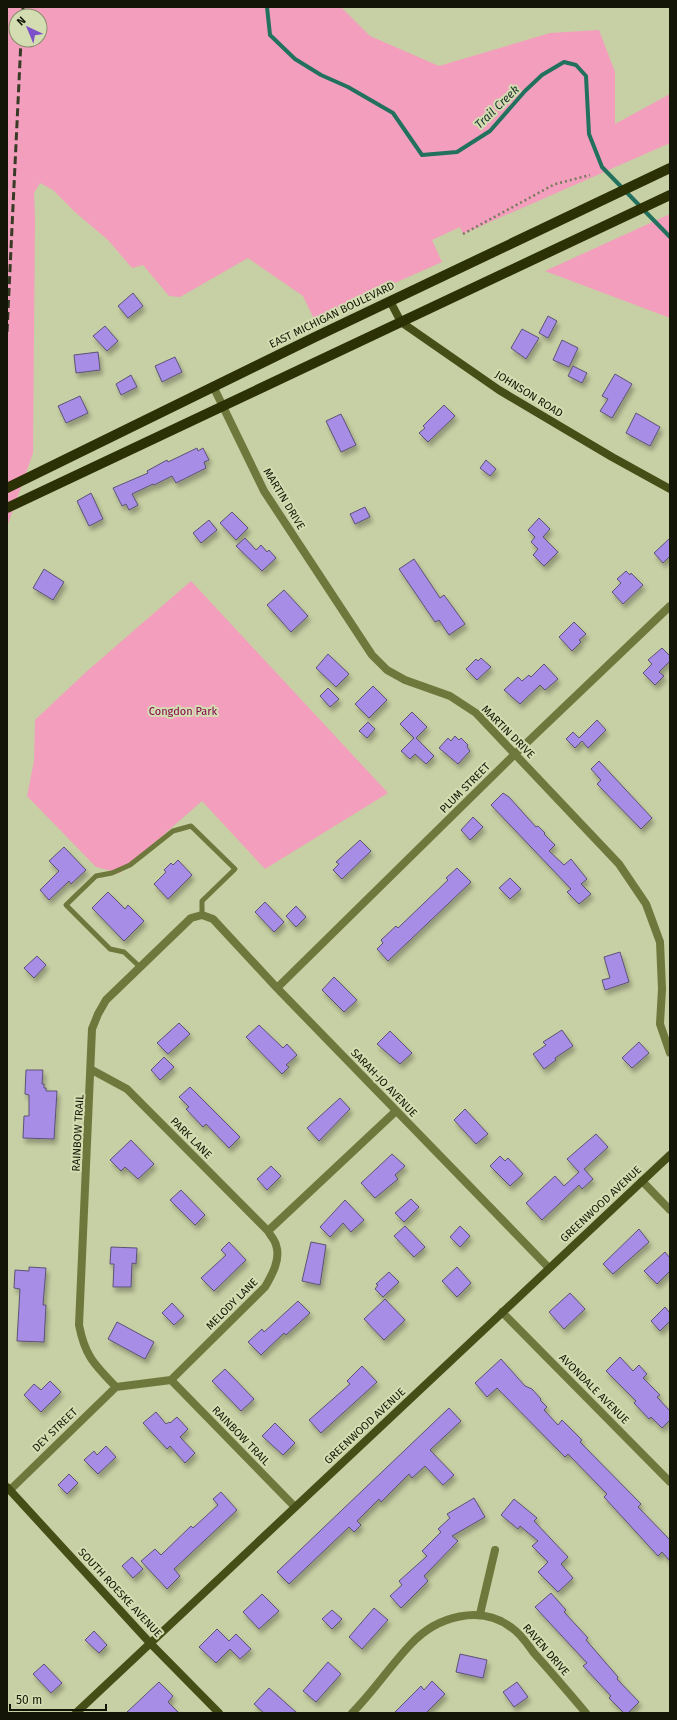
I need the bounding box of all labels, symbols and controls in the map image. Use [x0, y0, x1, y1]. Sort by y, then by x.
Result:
north arrow [8, 8, 48, 48]
text: N [14, 14, 29, 28]
water label: Trail Creek [472, 82, 522, 132]
street label: EAST MICHIGAN BOULEVARD [267, 279, 397, 351]
street label: JOHNSON ROAD [493, 368, 565, 420]
street label: MARTIN DRIVE [260, 466, 308, 532]
street label: MARTIN DRIVE [479, 703, 537, 761]
park label: Congdon Park [149, 705, 218, 718]
street label: PLUM STREET [437, 760, 493, 816]
street label: SARAH-JO AVENUE [348, 1046, 420, 1120]
street label: RAINBOW TRAIL [69, 1094, 87, 1172]
street label: PARK LANE [168, 1115, 215, 1162]
street label: GREENWOOD AVENUE [558, 1163, 644, 1245]
street label: MELODY LANE [203, 1275, 261, 1333]
street label: AVONDALE AVENUE [556, 1351, 632, 1427]
street label: GREENWOOD AVENUE [322, 1385, 408, 1467]
street label: RAINBOW TRAIL [209, 1404, 273, 1469]
street label: DEY STREET [30, 1405, 80, 1455]
street label: SOUTH ROESKE AVENUE [75, 1546, 165, 1640]
street label: RAVEN DRIVE [520, 1622, 572, 1679]
scale bar [10, 1686, 106, 1712]
text: 50 m [16, 1693, 42, 1707]

